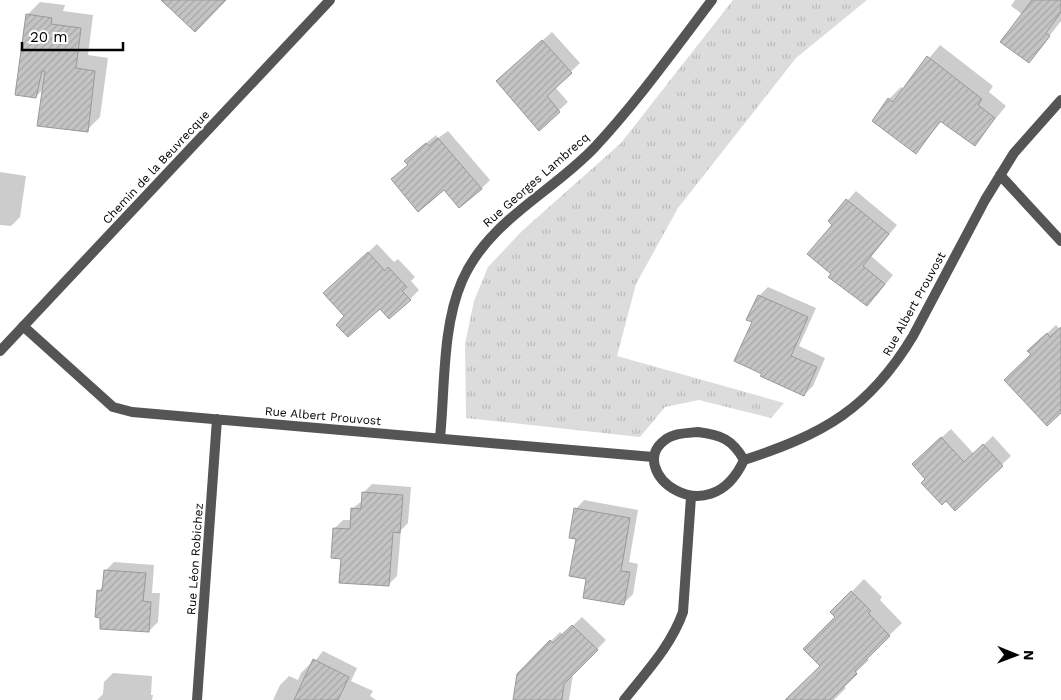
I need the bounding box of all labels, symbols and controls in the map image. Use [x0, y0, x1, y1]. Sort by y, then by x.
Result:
scale bar [22, 20, 124, 52]
text: 20 m [30, 28, 68, 46]
street label: Chemin de la Beuvrecque [100, 107, 212, 227]
street label: Rue Georges Lambrecq [480, 130, 592, 230]
street label: Rue Albert Prouvost [880, 249, 948, 359]
street label: Rue Albert Prouvost [264, 404, 382, 428]
street label: Rue Léon Robichez [184, 503, 206, 615]
north arrow [991, 630, 1041, 680]
text: N [1021, 650, 1037, 661]

